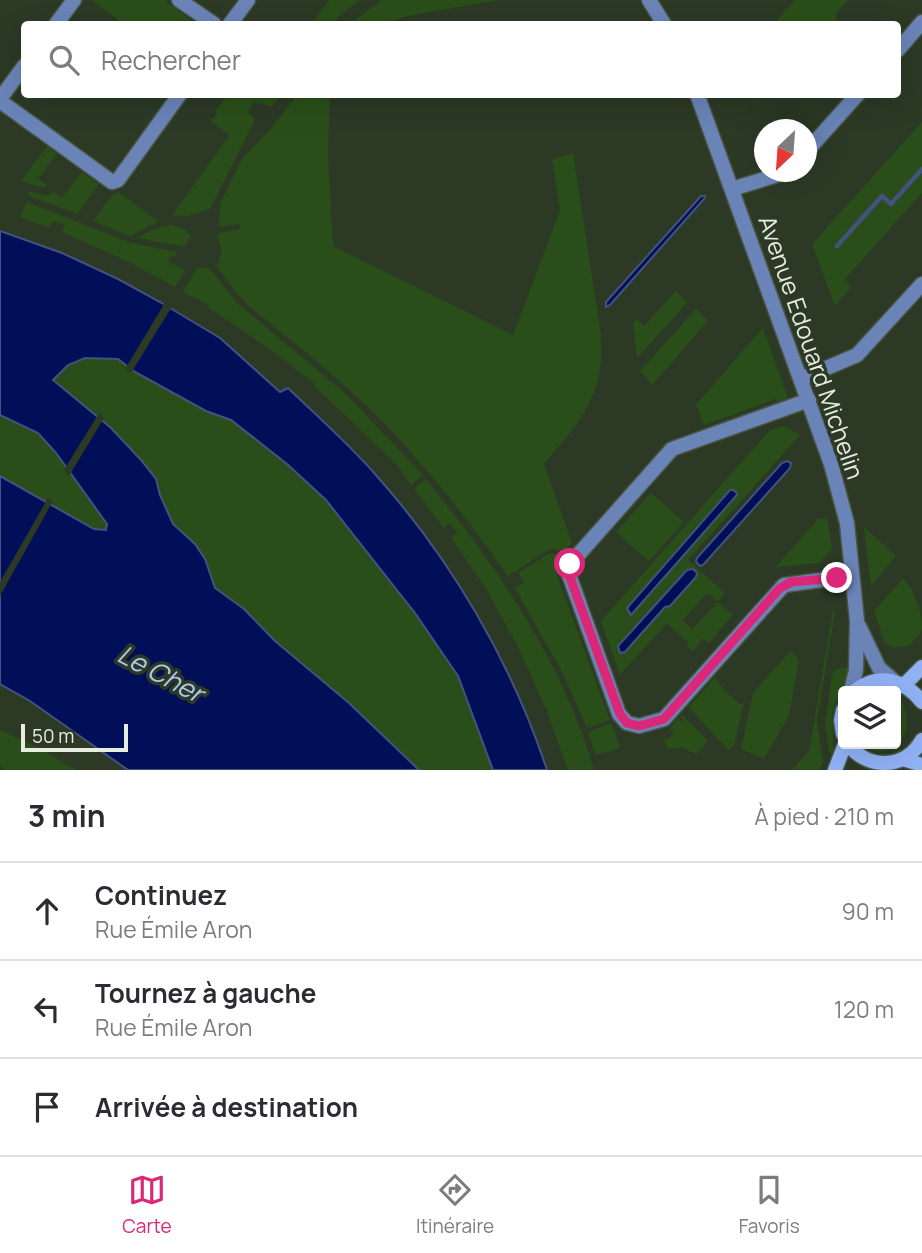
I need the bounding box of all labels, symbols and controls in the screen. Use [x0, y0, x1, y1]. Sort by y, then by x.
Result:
search box [21, 21, 901, 98]
icon: search [45, 41, 83, 79]
text: Rechercher [101, 42, 241, 78]
north arrow [754, 119, 817, 182]
street label: Avenue Edouard Michelin [751, 211, 873, 483]
route start [554, 548, 585, 579]
route end [821, 562, 852, 593]
water label: Le Cher [112, 635, 213, 712]
map controls [838, 686, 901, 749]
button: layers [838, 686, 901, 749]
scale bar [21, 721, 128, 753]
text: 50 m [32, 723, 74, 749]
text: 3 min [28, 795, 106, 836]
text: À pied · 210 m [754, 800, 894, 832]
text: Continuez [95, 877, 227, 913]
icon: ahead [28, 892, 66, 930]
text: 90 m [842, 895, 894, 927]
text: Rue Émile Aron [95, 913, 253, 945]
text: Tournez à gauche [95, 975, 316, 1011]
icon: left [28, 990, 66, 1028]
text: 120 m [834, 993, 894, 1025]
text: Rue Émile Aron [95, 1011, 253, 1043]
icon: arrive [28, 1088, 66, 1126]
text: Arrivée à destination [95, 1089, 358, 1125]
tab: Carte [122, 1171, 172, 1239]
tab: Itinéraire [416, 1171, 494, 1239]
tab: Favoris [739, 1171, 800, 1239]

